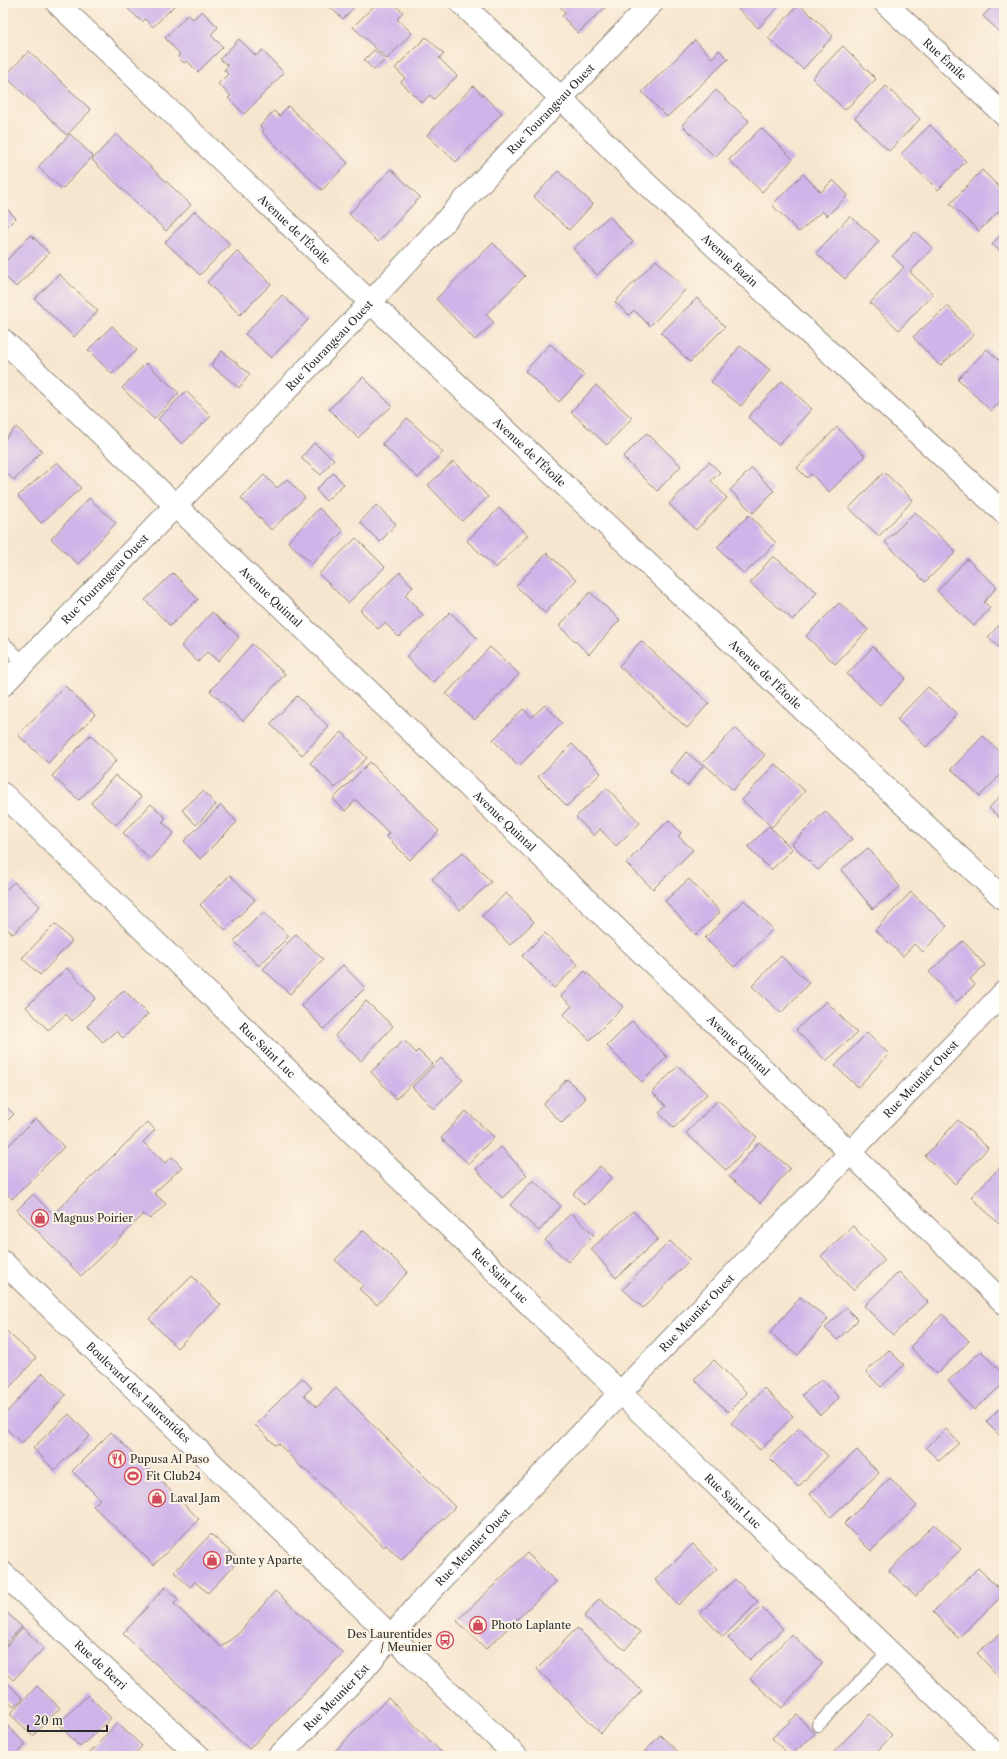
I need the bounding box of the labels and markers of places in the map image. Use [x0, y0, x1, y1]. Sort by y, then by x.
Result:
shop icon: Magnus Poirier [30, 1208, 50, 1228]
place label: Magnus Poirier [53, 1211, 133, 1225]
restaurant icon: Pupusa Al Paso [107, 1449, 127, 1469]
place label: Pupusa Al Paso [130, 1452, 210, 1466]
sports icon: Fit Club24 [123, 1466, 143, 1486]
place label: Fit Club24 [146, 1469, 201, 1483]
shop icon: Laval Jam [147, 1488, 167, 1508]
place label: Laval Jam [170, 1491, 221, 1505]
shop icon: Punte y Aparte [202, 1550, 222, 1570]
place label: Punte y Aparte [225, 1553, 302, 1567]
shop icon: Photo Laplante [468, 1615, 488, 1635]
place label: Photo Laplante [491, 1618, 571, 1632]
place label: Des Laurentides / Meunier [347, 1627, 432, 1654]
bus stop icon: Des Laurentides / Meunier [435, 1630, 455, 1650]

